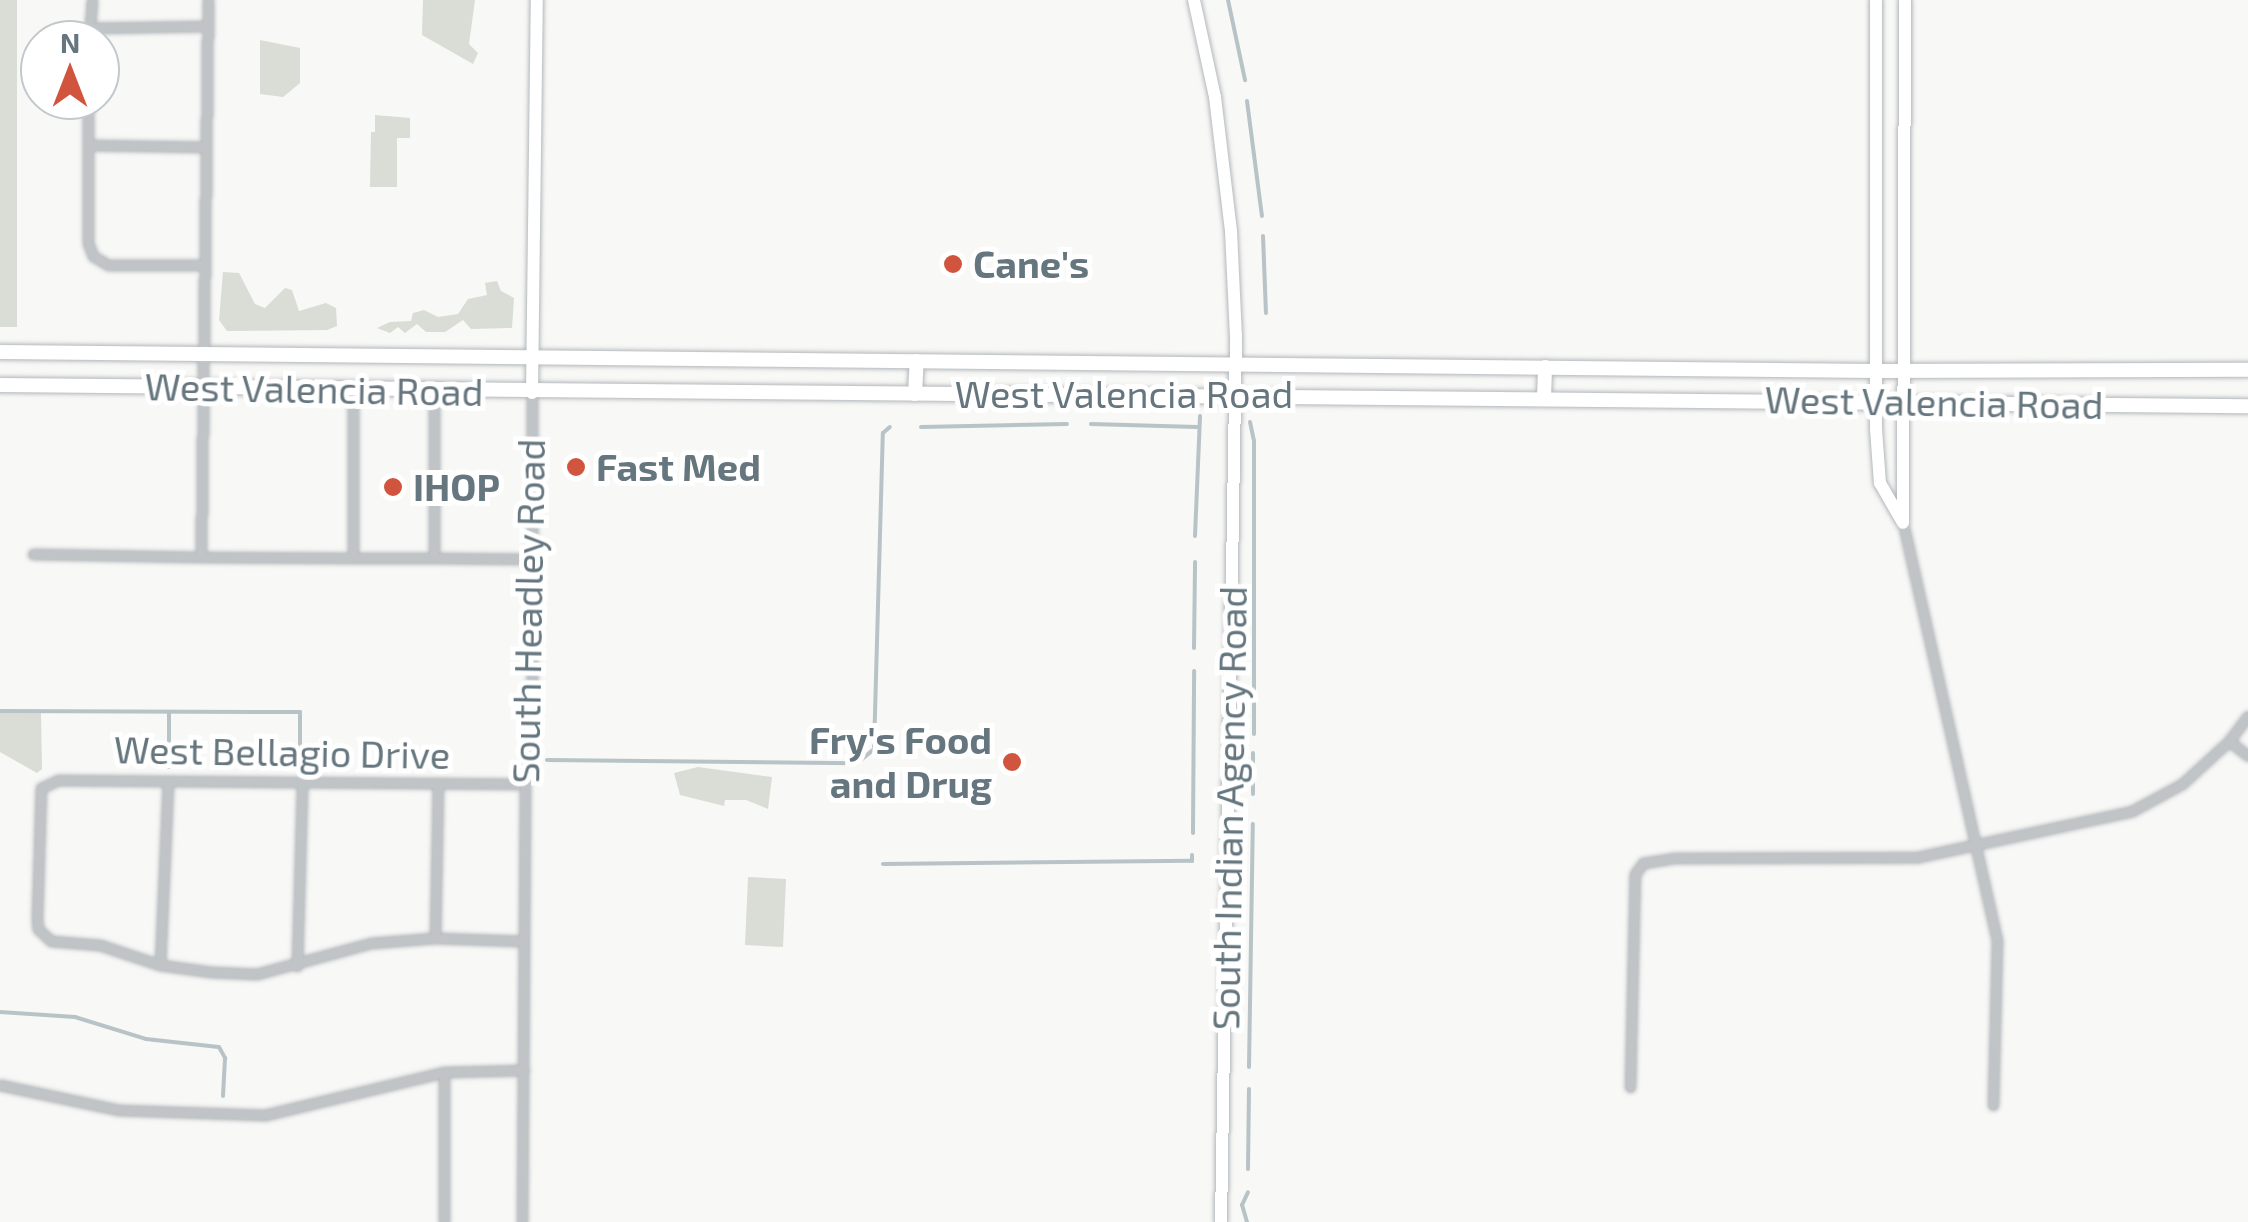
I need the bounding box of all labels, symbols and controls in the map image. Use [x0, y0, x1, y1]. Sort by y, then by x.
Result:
north arrow [20, 20, 120, 120]
text: N [60, 25, 80, 59]
place label: Cane's [973, 241, 1089, 287]
marker: Cane's [942, 253, 964, 275]
street label: West Valencia Road [144, 363, 484, 415]
street label: West Valencia Road [954, 371, 1294, 417]
street label: West Valencia Road [1764, 376, 2104, 428]
street label: South Headley Road [502, 438, 554, 784]
place label: Fast Med [596, 444, 761, 490]
marker: Fast Med [565, 456, 587, 478]
place label: IHOP [413, 464, 500, 510]
marker: IHOP [382, 476, 404, 498]
street label: South Indian Agency Road [1202, 585, 1256, 1031]
place label: Fry's Food and Drug [809, 717, 992, 806]
street label: West Bellagio Drive [113, 726, 451, 778]
marker: Fry's Food and Drug [1001, 751, 1023, 773]

